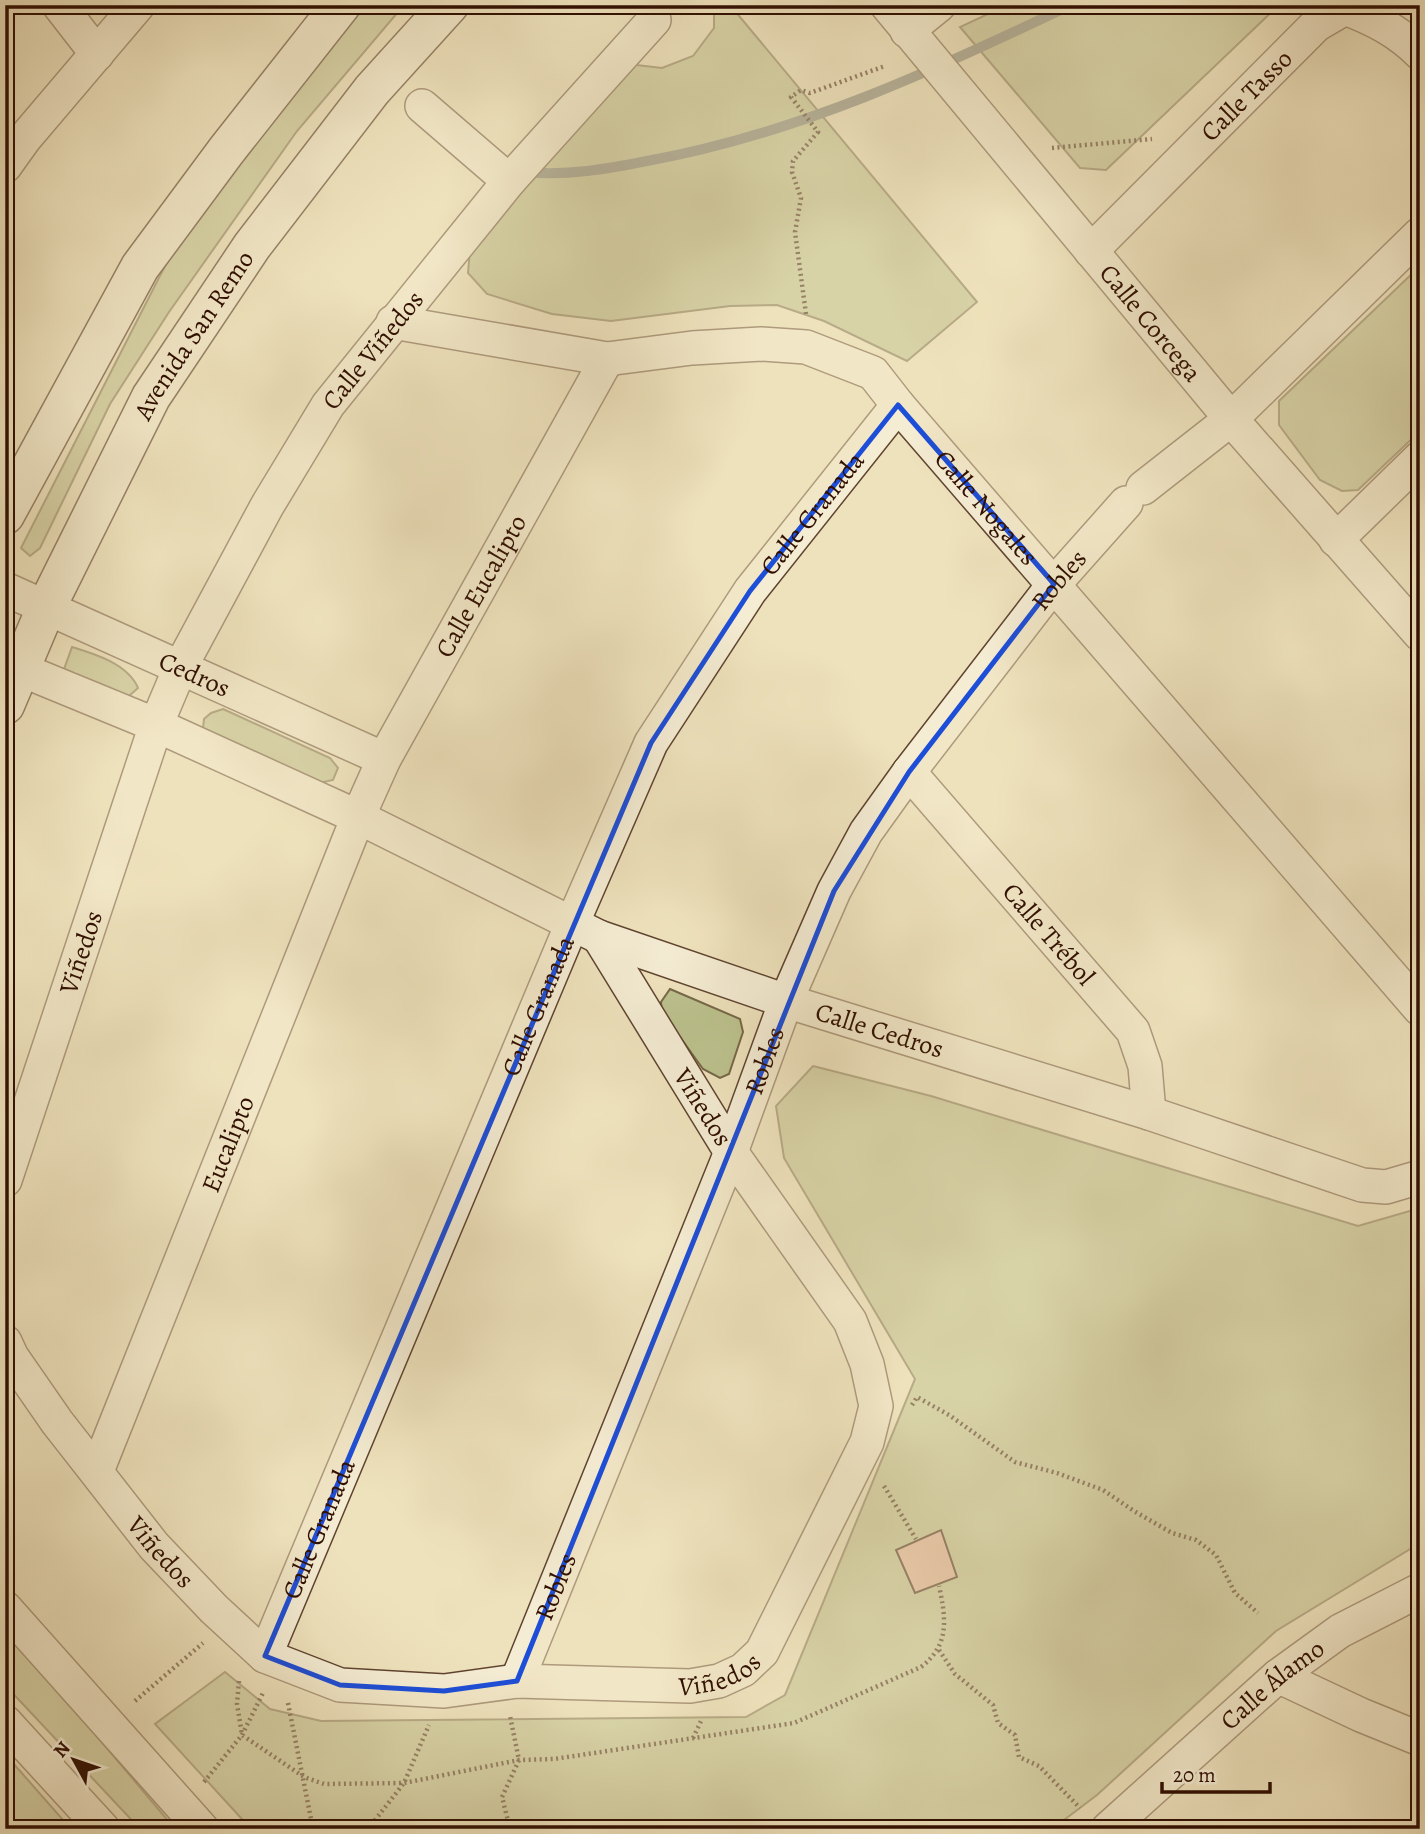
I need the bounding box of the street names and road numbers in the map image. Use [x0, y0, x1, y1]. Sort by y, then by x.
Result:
street label: Calle Tasso [1193, 41, 1300, 149]
street label: Avenida San Remo [125, 243, 262, 426]
street label: Calle Corcega [1092, 256, 1210, 389]
street label: Calle Viñedos [314, 283, 431, 417]
street label: Calle Nogales [927, 442, 1046, 573]
street label: Calle Granada [752, 444, 872, 582]
street label: Calle Eucalipto [427, 508, 535, 664]
street label: Robles [1023, 542, 1094, 617]
street label: Cedros [154, 643, 236, 705]
street label: Calle Trébol [995, 875, 1103, 993]
street label: Viñedos [50, 906, 111, 999]
street label: Calle Granada [493, 930, 583, 1081]
street label: Calle Cedros [811, 994, 948, 1066]
street label: Robles [736, 1022, 793, 1099]
street label: Viñedos [665, 1061, 741, 1153]
street label: Eucalipto [193, 1091, 262, 1197]
street label: Calle Granada [273, 1453, 363, 1604]
street label: Viñedos [119, 1508, 202, 1596]
street label: Robles [526, 1548, 585, 1625]
street label: Calle Álamo [1212, 1631, 1331, 1738]
street label: Viñedos [677, 1645, 768, 1704]

